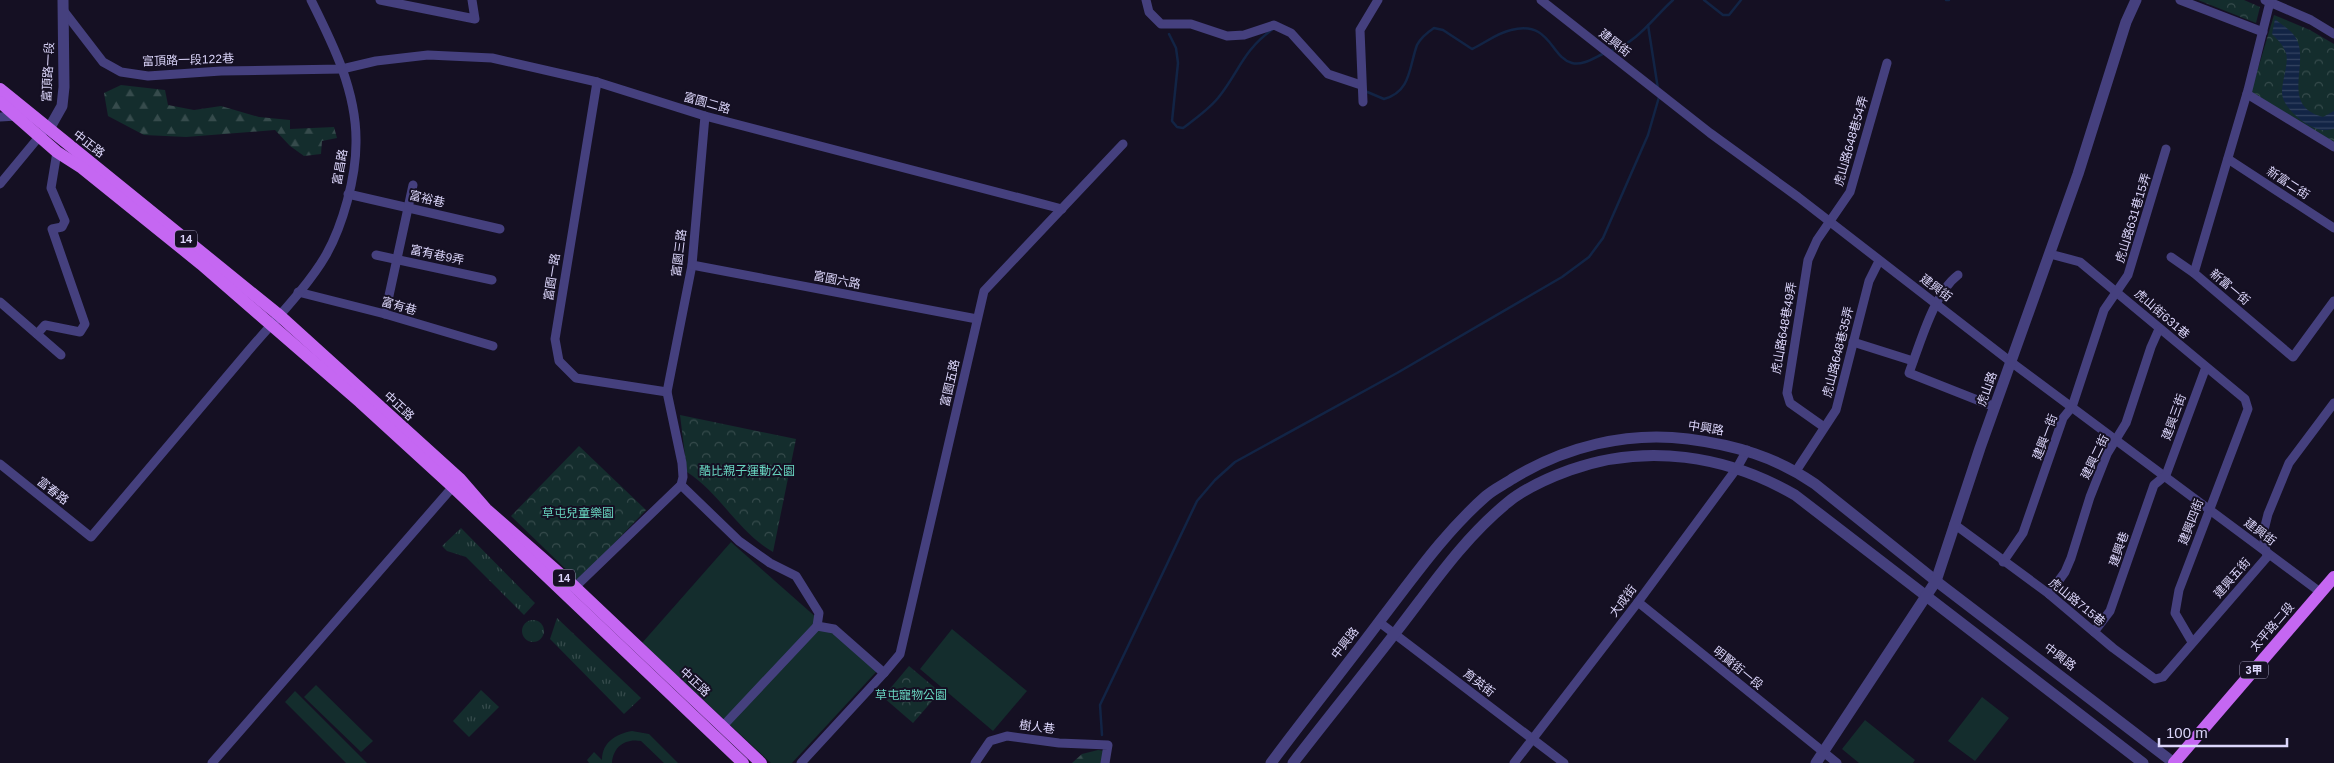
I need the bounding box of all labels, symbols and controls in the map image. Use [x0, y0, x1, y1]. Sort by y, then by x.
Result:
street label: 建興街 [1597, 26, 1633, 60]
street label: 富頂路一段 [39, 42, 57, 102]
street label: 富頂路一段122巷 [142, 51, 234, 69]
street label: 富園二路 [682, 90, 732, 116]
street label: 虎山路648巷54弄 [1831, 94, 1871, 188]
street label: 中正路 [71, 127, 107, 161]
street label: 富昌路 [330, 148, 350, 186]
street label: 新富二街 [2264, 164, 2312, 202]
street label: 虎山路631巷15弄 [2113, 171, 2153, 265]
street label: 富裕巷 [408, 188, 446, 210]
street label: 富園三路 [669, 228, 689, 278]
road number: 14 [175, 230, 197, 248]
street label: 富有巷9弄 [409, 242, 465, 268]
street label: 富園一路 [541, 252, 563, 302]
street label: 新富一街 [2207, 266, 2253, 308]
street label: 富園六路 [812, 269, 862, 291]
street label: 建興街 [1917, 272, 1955, 304]
street label: 虎山路648巷49弄 [1769, 281, 1799, 375]
street label: 虎山街631巷 [2132, 286, 2192, 342]
street label: 富有巷 [380, 294, 418, 318]
street label: 虎山路648巷35弄 [1820, 305, 1856, 399]
street label: 富園五路 [938, 358, 962, 408]
street label: 虎山路 [1974, 370, 2000, 408]
street label: 中正路 [381, 389, 417, 423]
street label: 建興三街 [2159, 392, 2189, 442]
street label: 建興一街 [2030, 412, 2060, 462]
street label: 中興路 [1687, 418, 1725, 438]
street label: 建興二街 [2078, 432, 2112, 482]
park label: 酷比親子運動公園 [699, 464, 795, 478]
street label: 富春路 [35, 474, 71, 508]
street label: 建興四街 [2176, 497, 2206, 547]
park label: 草屯兒童樂園 [542, 506, 614, 520]
street label: 建興街 [2241, 516, 2279, 548]
street label: 建興巷 [2107, 530, 2131, 568]
street label: 建興五街 [2211, 555, 2253, 601]
road number: 14 [553, 570, 575, 586]
street label: 虎山路715巷 [2046, 575, 2108, 629]
street label: 大成街 [1607, 582, 1639, 620]
street label: 太平路二段 [2247, 600, 2297, 654]
street label: 中興路 [1328, 625, 1362, 661]
street label: 中興路 [2041, 641, 2079, 673]
street label: 明賢街一段 [1710, 644, 1766, 692]
road number: 3甲 [2240, 662, 2268, 678]
street label: 中正路 [677, 665, 713, 699]
street label: 育英街 [1461, 666, 1497, 700]
park label: 草屯寵物公園 [875, 688, 947, 702]
scale bar [2159, 716, 2286, 748]
street label: 樹人巷 [1018, 718, 1056, 736]
text: 100 m [2166, 724, 2208, 741]

